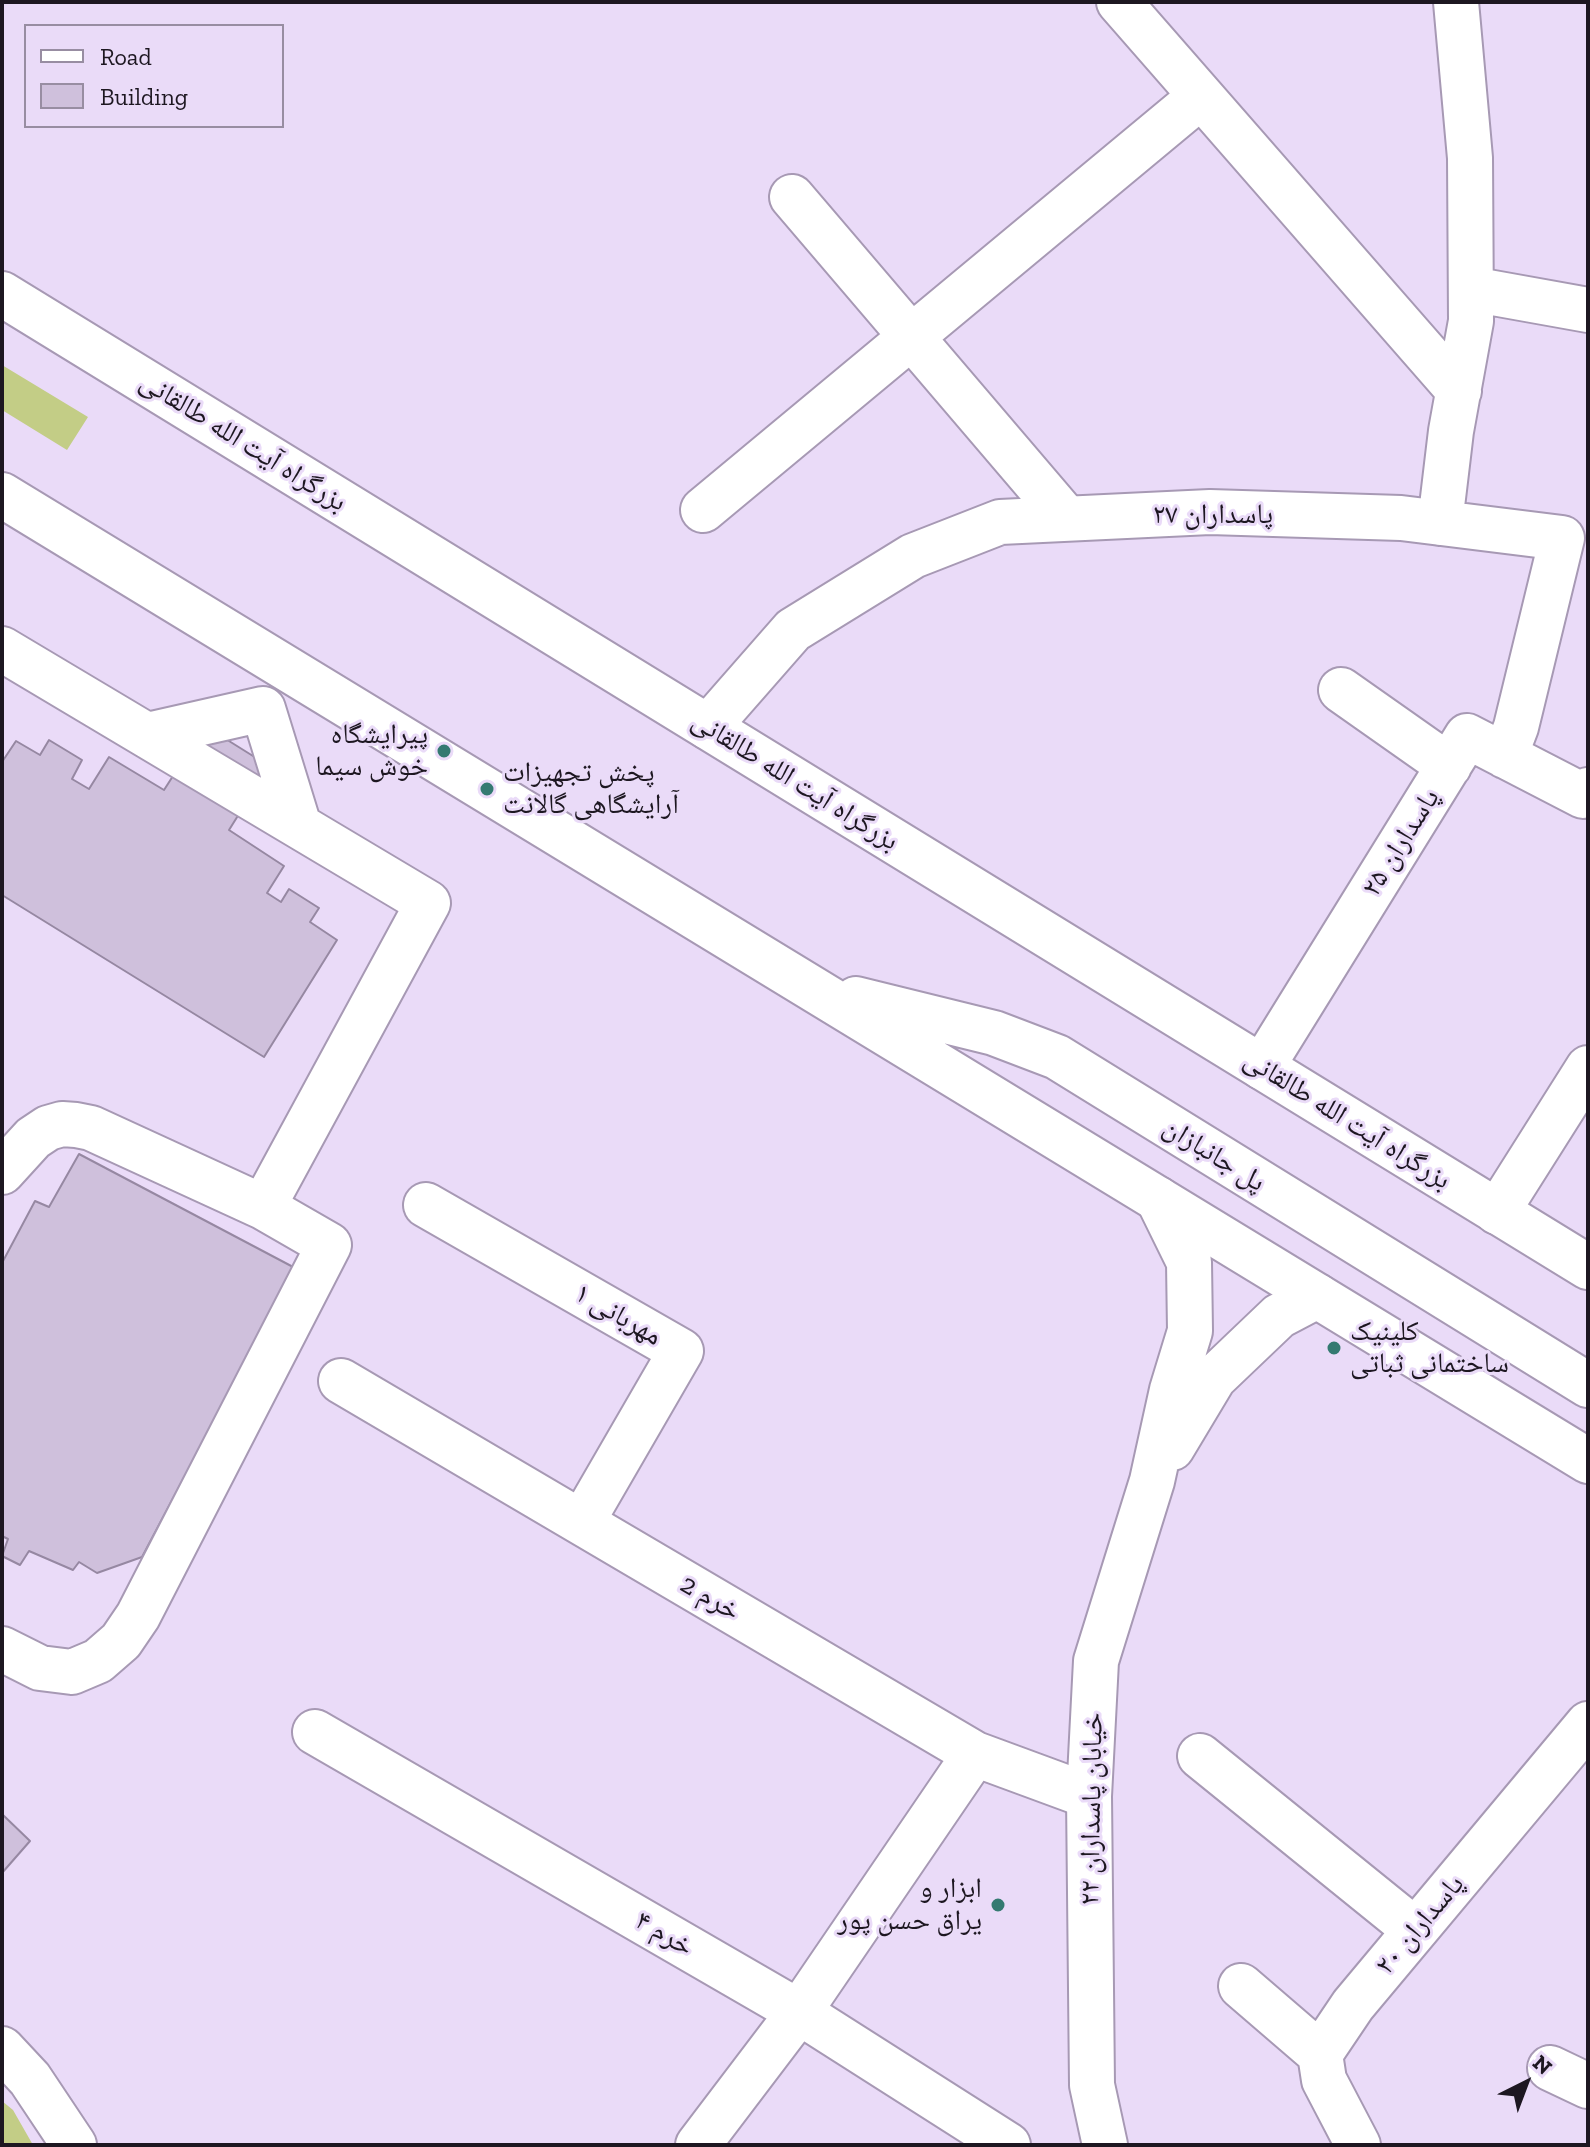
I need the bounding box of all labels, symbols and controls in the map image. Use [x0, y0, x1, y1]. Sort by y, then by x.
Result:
legend [24, 24, 284, 128]
text: Road [100, 42, 152, 71]
text: Building [100, 82, 188, 111]
street label: بزرگراه آیت الله طالقانی [133, 365, 353, 519]
street label: پاسداران ۲۷ [1153, 498, 1273, 532]
street label: بزرگراه آیت الله طالقانی [685, 704, 905, 858]
place label: پیرایشگاه خوش سیما [315, 718, 428, 784]
marker: پیرایشگاه خوش سیما [435, 742, 453, 760]
place label: پخش تجهیزات آرایشگاهی گالانت [503, 756, 679, 822]
marker: پخش تجهیزات آرایشگاهی گالانت [478, 780, 496, 798]
street label: پاسداران ۲۵ [1355, 783, 1447, 903]
street label: بزرگراه آیت الله طالقانی [1237, 1043, 1457, 1197]
street label: پل جانبازان [1157, 1110, 1271, 1200]
street label: مهربانی ۱ [568, 1277, 668, 1353]
place label: کلینیک ساختمانی ثباتی [1350, 1315, 1509, 1381]
marker: کلینیک ساختمانی ثباتی [1325, 1339, 1343, 1357]
street label: خرم 2 [674, 1568, 746, 1628]
street label: خیابان پاسداران ۲۲ [1074, 1712, 1110, 1906]
street label: پاسداران ۲۰ [1368, 1868, 1472, 1982]
place label: ابزار و یراق حسن پور [837, 1872, 982, 1938]
marker: ابزار و یراق حسن پور [989, 1896, 1007, 1914]
street label: خرم ۴ [629, 1904, 699, 1964]
north arrow [1486, 2043, 1566, 2123]
text: N [1527, 2049, 1558, 2080]

